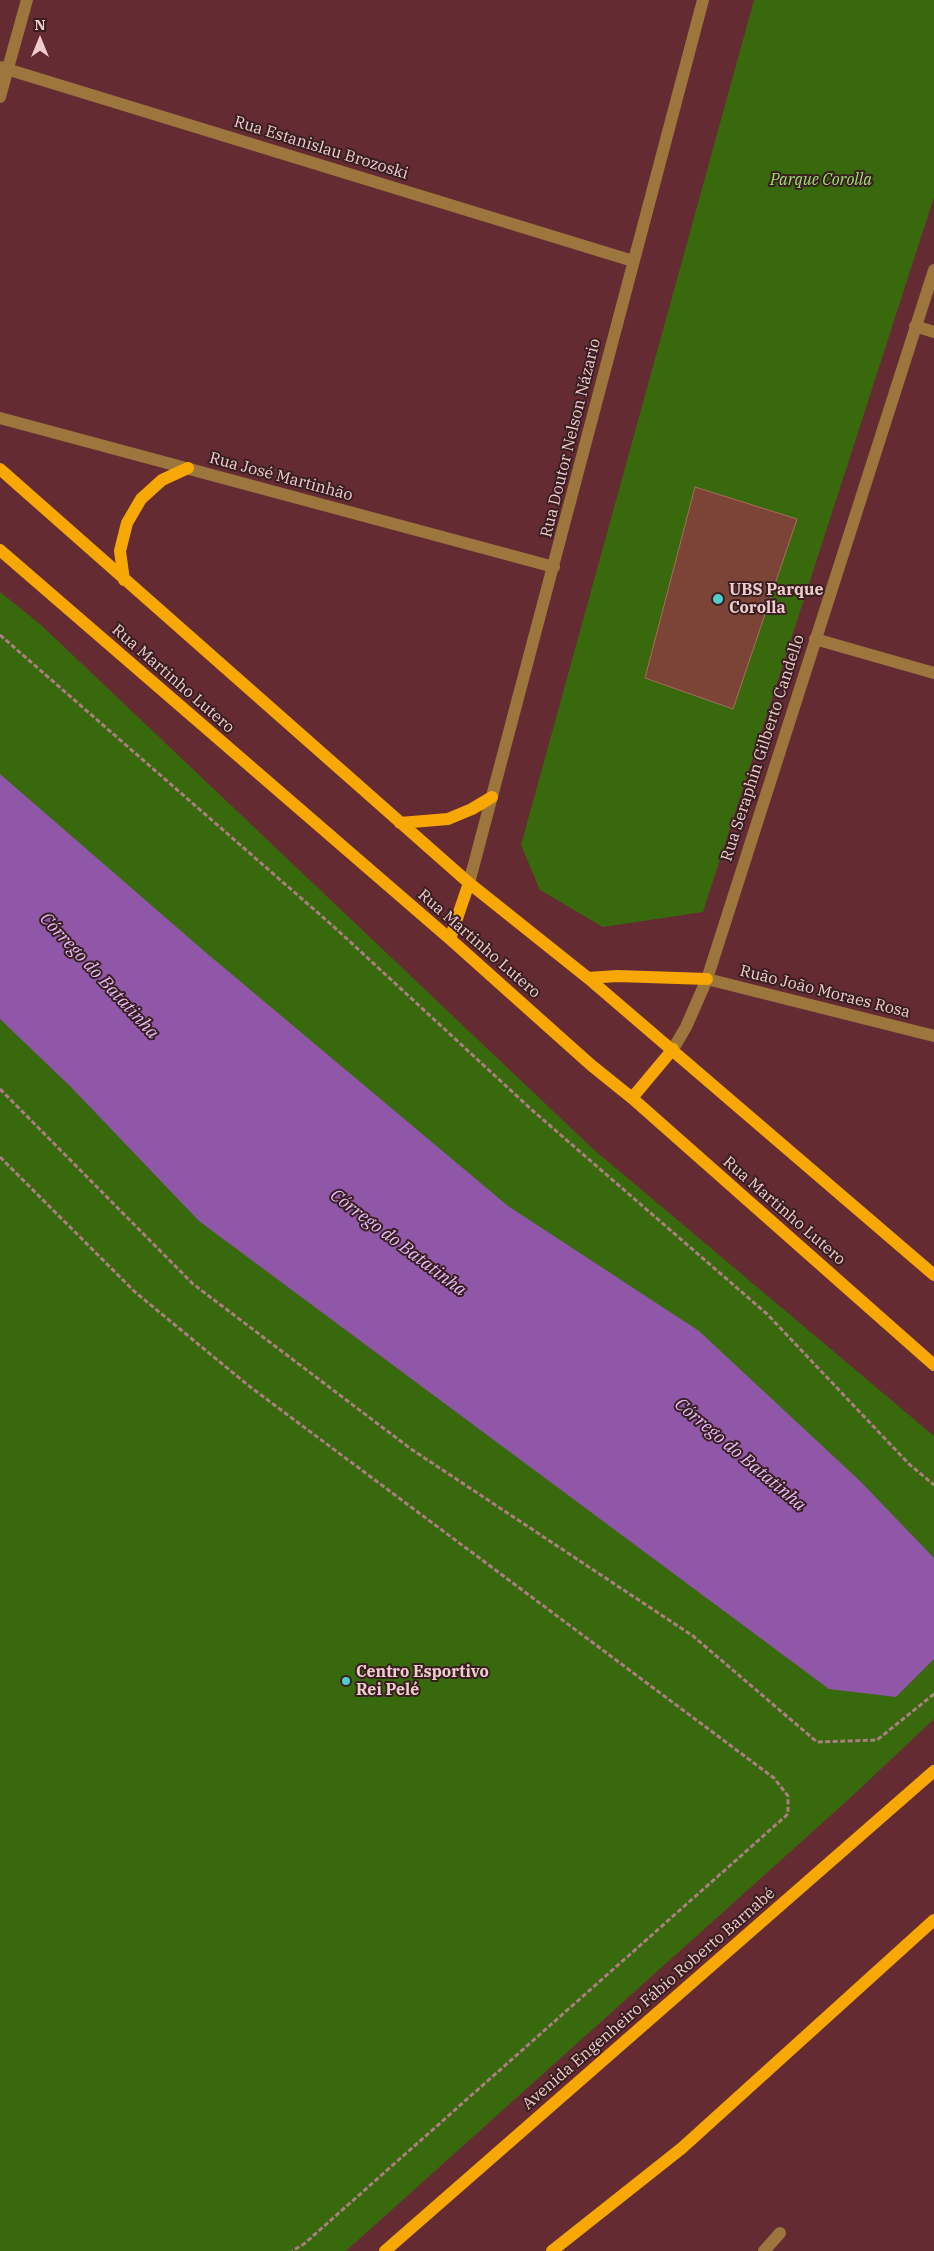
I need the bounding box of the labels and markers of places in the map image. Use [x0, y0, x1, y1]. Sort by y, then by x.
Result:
place label: UBS Parque Corolla [729, 580, 823, 618]
marker: UBS Parque Corolla [711, 592, 725, 606]
place label: Centro Esportivo Rei Pelé [356, 1662, 489, 1700]
marker: Centro Esportivo Rei Pelé [340, 1675, 352, 1687]

